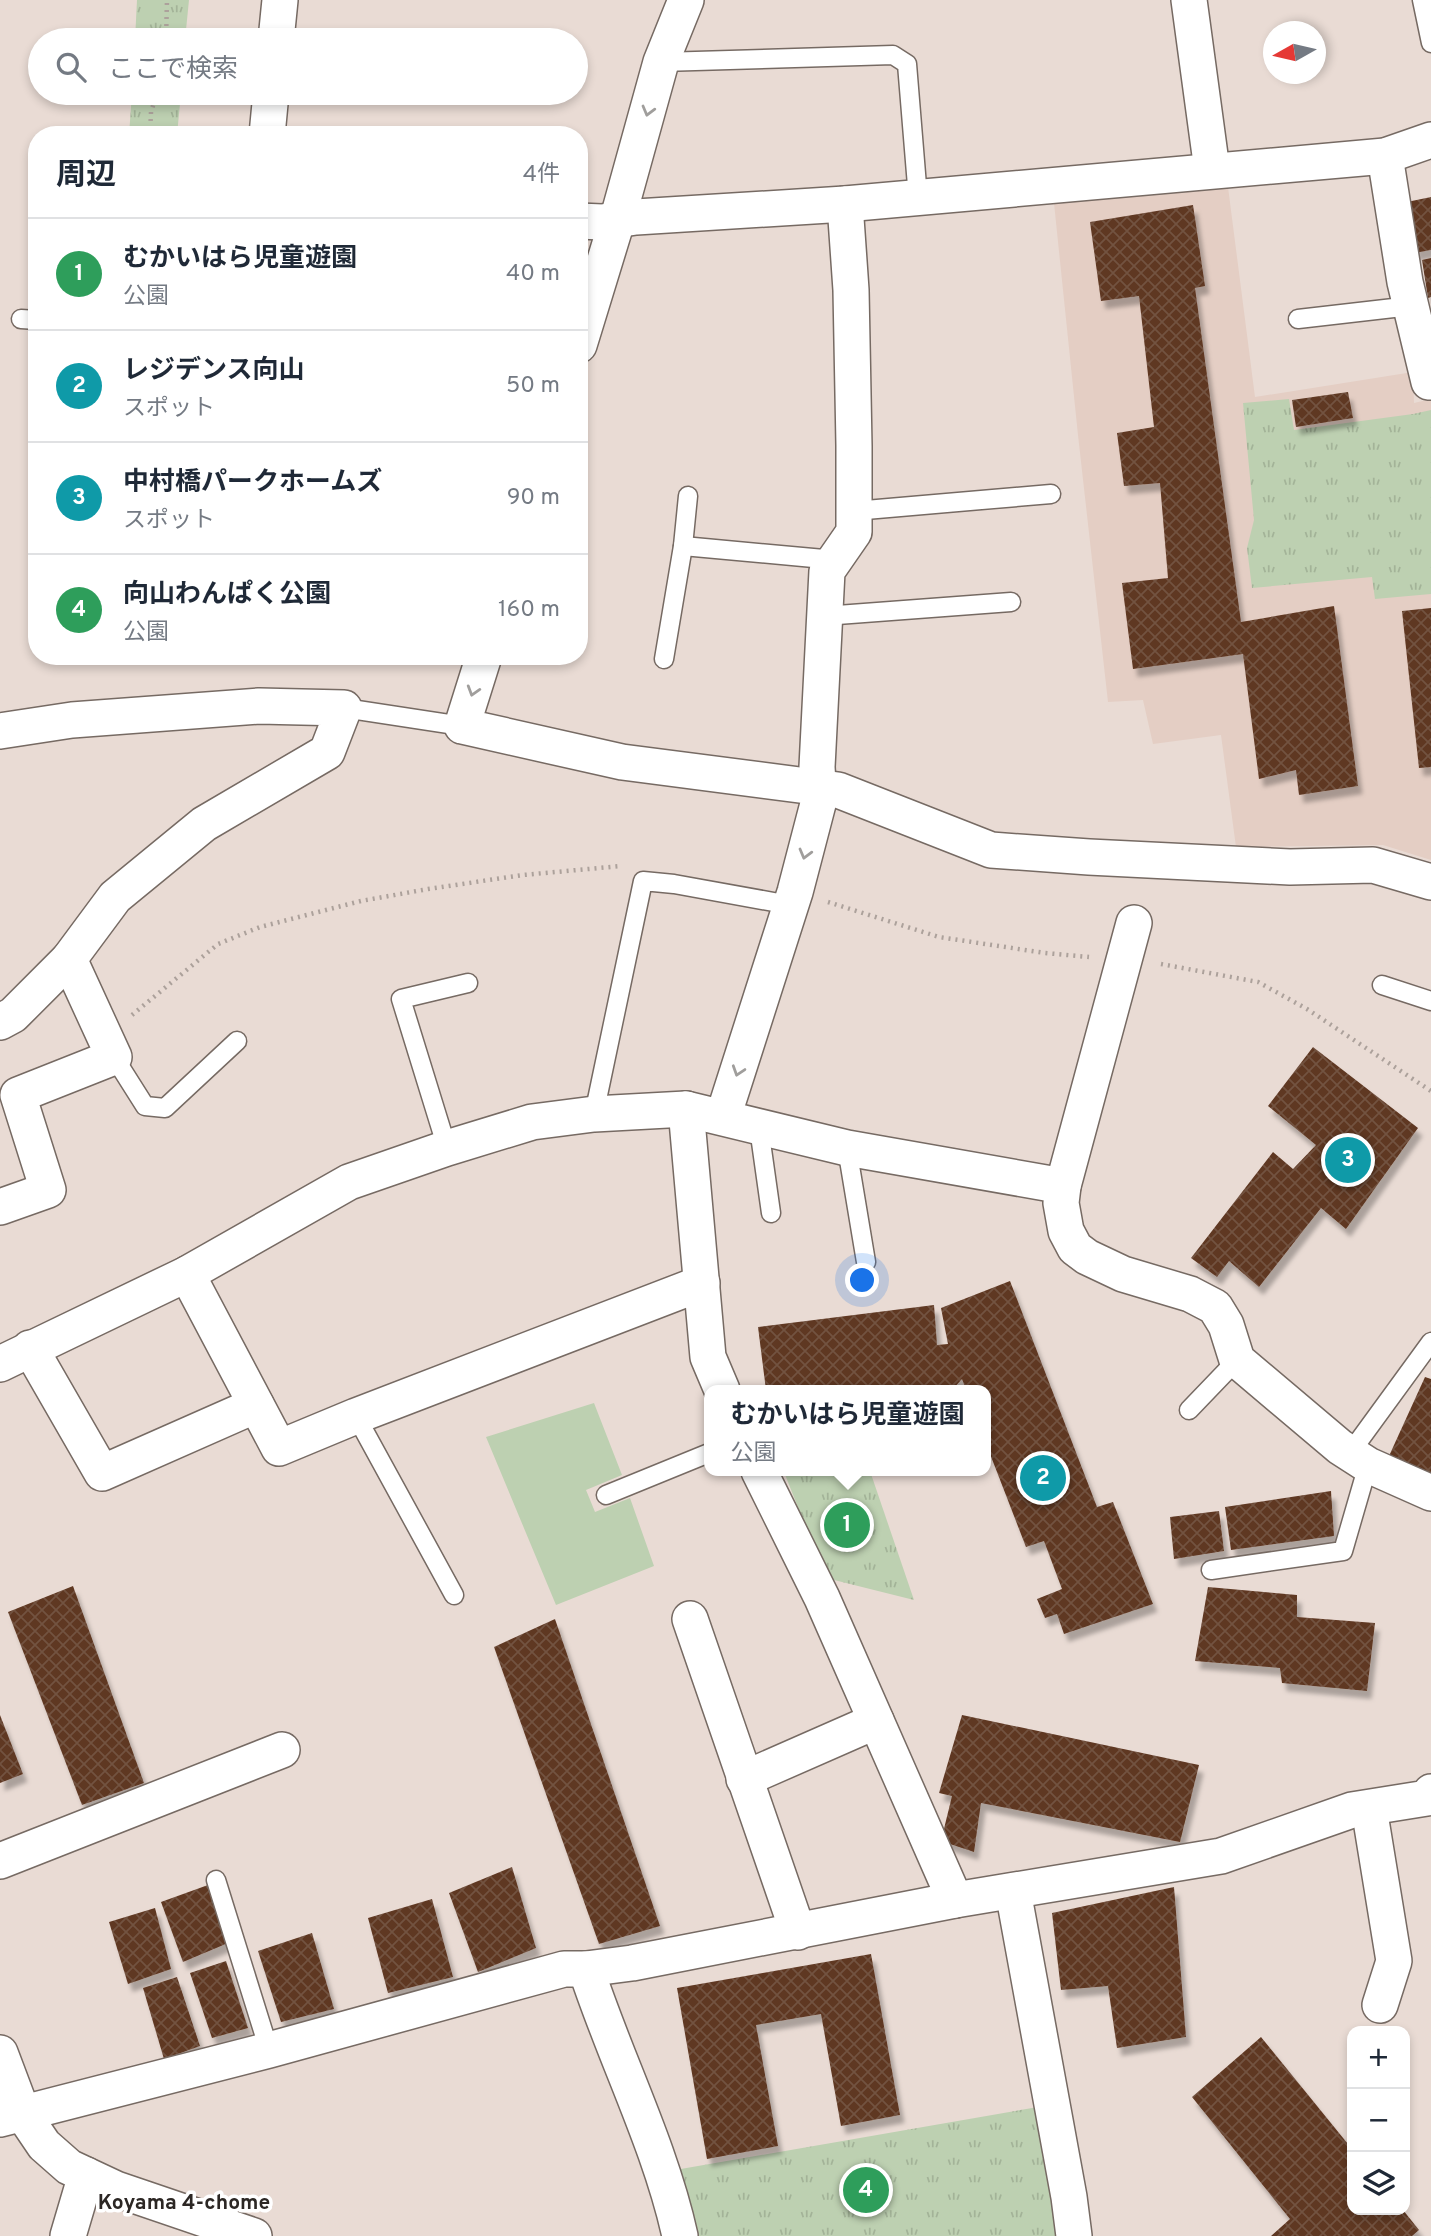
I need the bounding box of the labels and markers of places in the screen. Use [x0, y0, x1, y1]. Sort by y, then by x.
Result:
pin: 3 [1325, 1134, 1371, 1186]
pin: 2 [1020, 1452, 1066, 1504]
pin: 1 [824, 1499, 870, 1551]
pin: 4 [843, 2164, 889, 2216]

